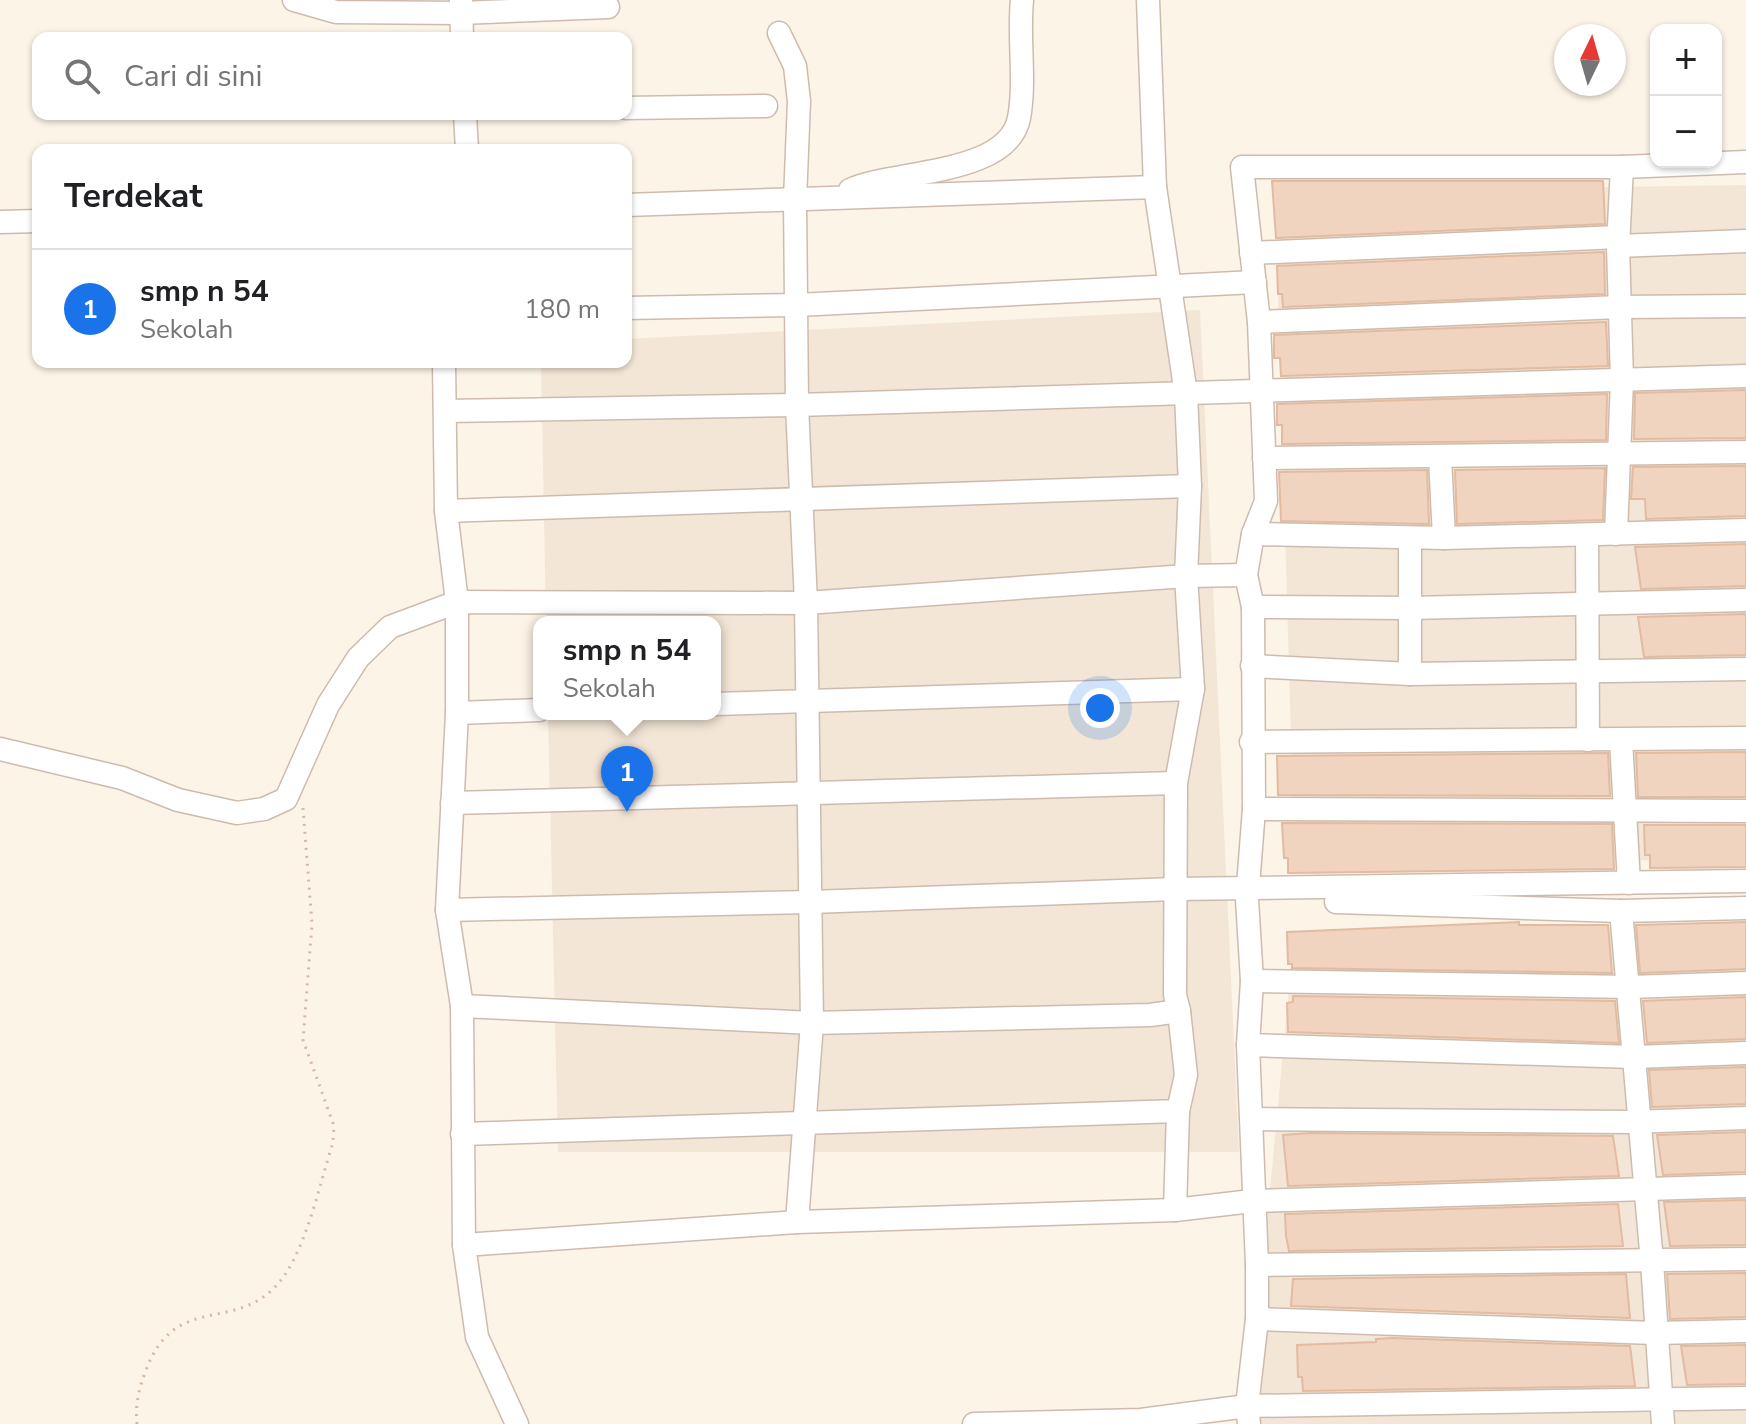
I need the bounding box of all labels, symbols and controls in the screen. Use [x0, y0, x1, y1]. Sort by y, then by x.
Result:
north arrow [1554, 24, 1626, 96]
map controls [1650, 24, 1722, 168]
button: + [1650, 24, 1722, 96]
search box [32, 32, 632, 120]
icon: search [60, 54, 104, 98]
text: Cari di sini [124, 56, 263, 97]
button: − [1650, 96, 1722, 168]
text: Terdekat [64, 173, 202, 219]
text: smp n 54 [140, 271, 269, 312]
text: 1 [82, 292, 98, 327]
text: 180 m [524, 292, 600, 327]
text: Sekolah [140, 312, 233, 347]
popup [533, 616, 721, 720]
text: smp n 54 [563, 630, 691, 671]
text: Sekolah [563, 671, 656, 706]
your location [1080, 688, 1120, 728]
pin: 1 [601, 746, 653, 812]

